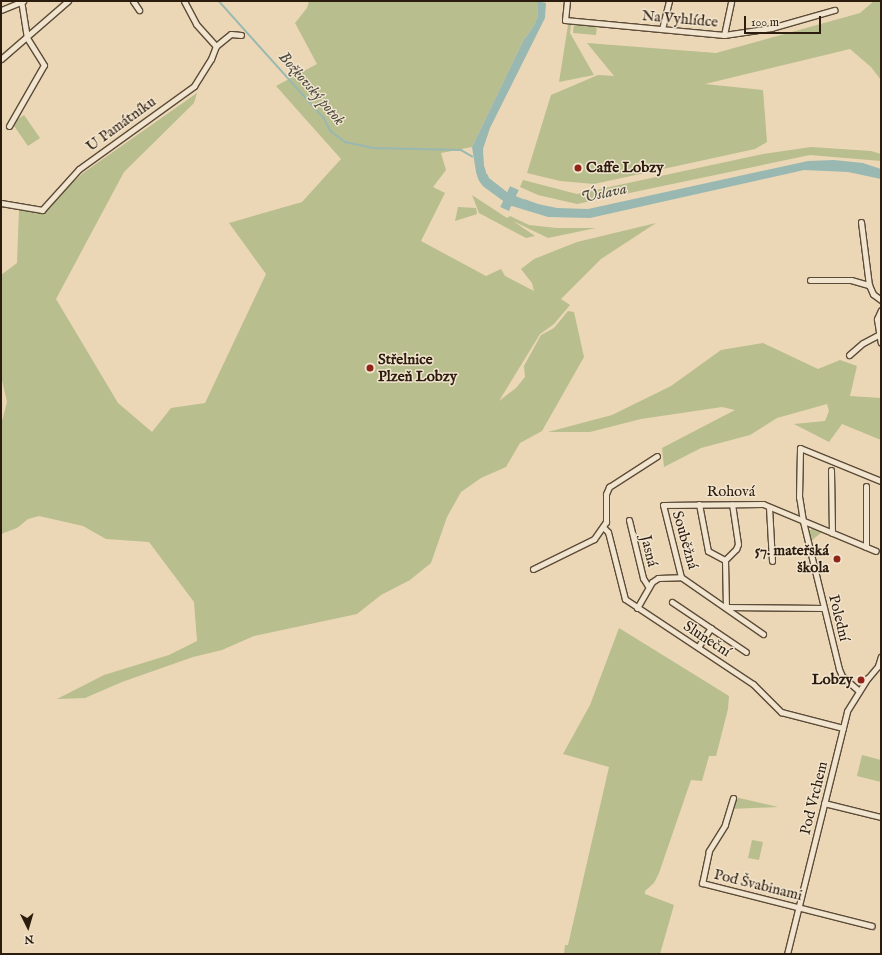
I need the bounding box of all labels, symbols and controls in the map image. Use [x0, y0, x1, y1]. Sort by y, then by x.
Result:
street label: Na Vyhlídce [641, 7, 719, 31]
scale bar [746, 8, 823, 34]
text: 100 m [751, 15, 779, 30]
water label: Božkovský potok [274, 48, 348, 130]
street label: U Památníku [83, 93, 159, 155]
place label: Caffe Lobzy [586, 159, 664, 177]
marker: Caffe Lobzy [573, 163, 583, 173]
water label: Úslava [579, 180, 629, 208]
place label: Střelnice Plzeň Lobzy [378, 350, 457, 385]
marker: Střelnice Plzeň Lobzy [365, 363, 375, 373]
street label: Rohová [707, 483, 755, 501]
street label: Souběžná [668, 509, 702, 571]
street label: Jasná [636, 533, 662, 569]
place label: 57. mateřská škola [755, 541, 829, 576]
marker: 57. mateřská škola [832, 554, 842, 564]
street label: Polední [825, 593, 853, 643]
street label: Sluneční [680, 617, 734, 661]
place label: Lobzy [812, 671, 853, 689]
marker: Lobzy [856, 675, 866, 685]
street label: Pod Vrchem [796, 759, 832, 837]
street label: Pod Švabinami [712, 865, 804, 905]
north arrow [8, 907, 48, 947]
text: N [24, 932, 34, 946]

